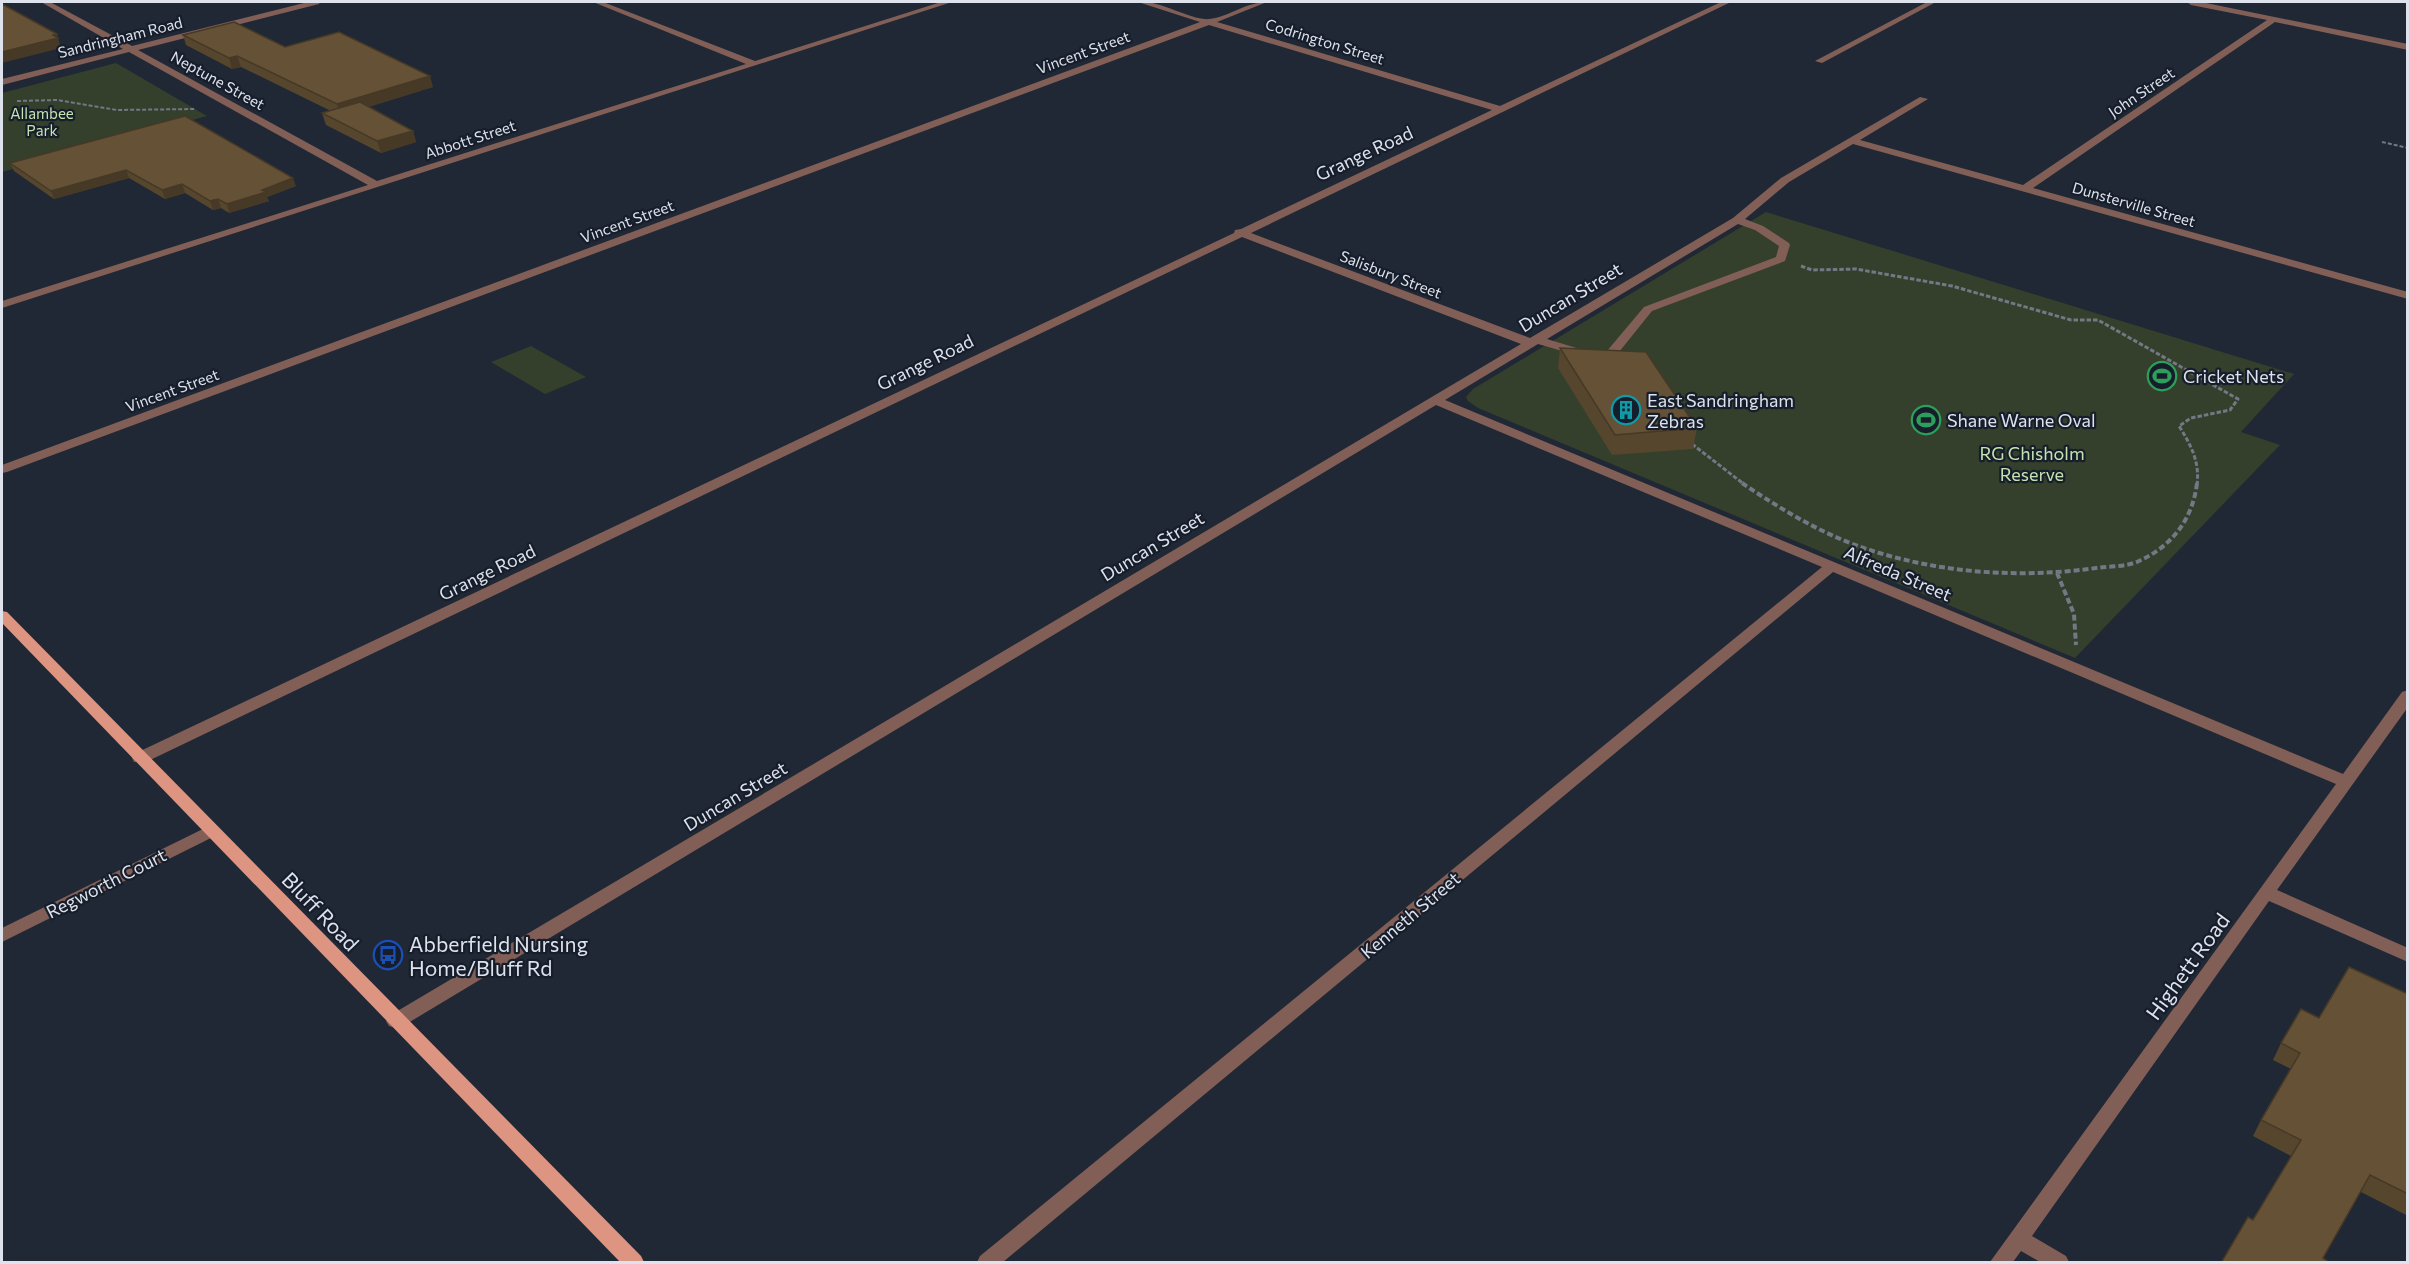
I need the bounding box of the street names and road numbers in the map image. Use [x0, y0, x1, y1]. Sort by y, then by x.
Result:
street label: Sandringham Road [56, 13, 184, 61]
street label: Codrington Street [1263, 14, 1387, 68]
street label: Vincent Street [1034, 27, 1132, 77]
street label: Neptune Street [168, 47, 268, 113]
street label: John Street [2105, 63, 2177, 121]
street label: Abbott Street [422, 116, 518, 162]
street label: Grange Road [1312, 121, 1416, 185]
street label: Dunsterville Street [2070, 178, 2198, 230]
street label: Vincent Street [578, 196, 676, 246]
street label: Salisbury Street [1338, 246, 1444, 302]
street label: Duncan Street [1514, 258, 1626, 336]
street label: Grange Road [873, 329, 977, 395]
street label: Vincent Street [123, 365, 221, 415]
street label: Duncan Street [1096, 507, 1208, 585]
street label: Grange Road [435, 539, 539, 605]
street label: Alfreda Street [1841, 540, 1955, 606]
street label: Duncan Street [679, 757, 791, 835]
street label: Regworth Court [42, 843, 170, 923]
street label: Bluff Road [277, 866, 365, 956]
street label: Kenneth Street [1356, 867, 1464, 963]
street label: Highett Road [2140, 908, 2234, 1024]

